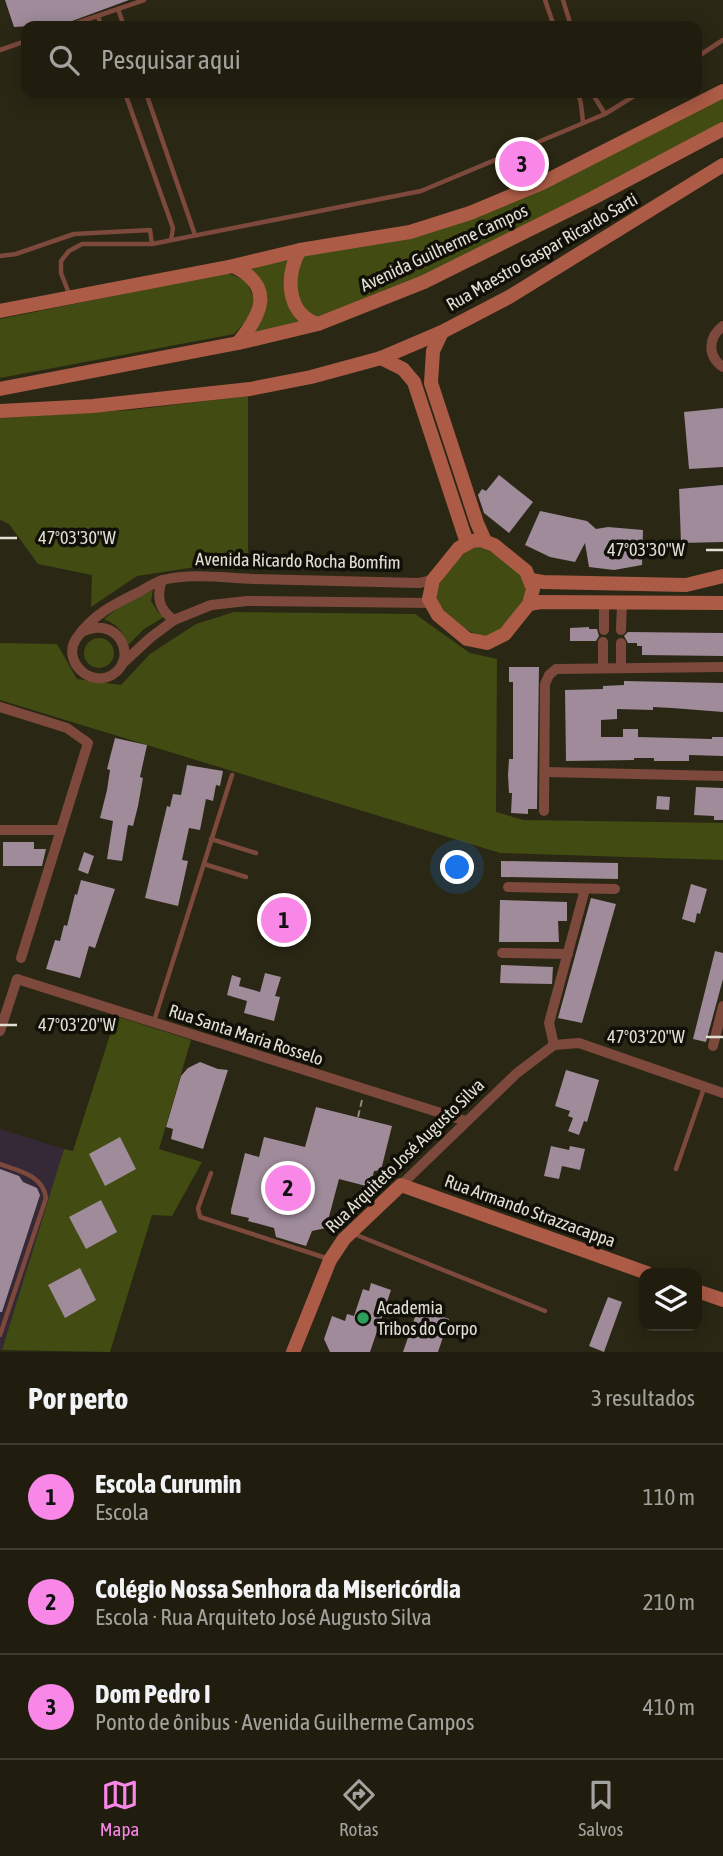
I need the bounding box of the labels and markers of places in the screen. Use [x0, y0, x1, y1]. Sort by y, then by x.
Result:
pin: 3 [499, 138, 545, 190]
pin: 1 [261, 894, 307, 946]
pin: 2 [265, 1162, 311, 1214]
place label: Academia Tribos do Corpo [377, 1297, 477, 1339]
marker: Academia Tribos do Corpo [355, 1310, 371, 1326]

